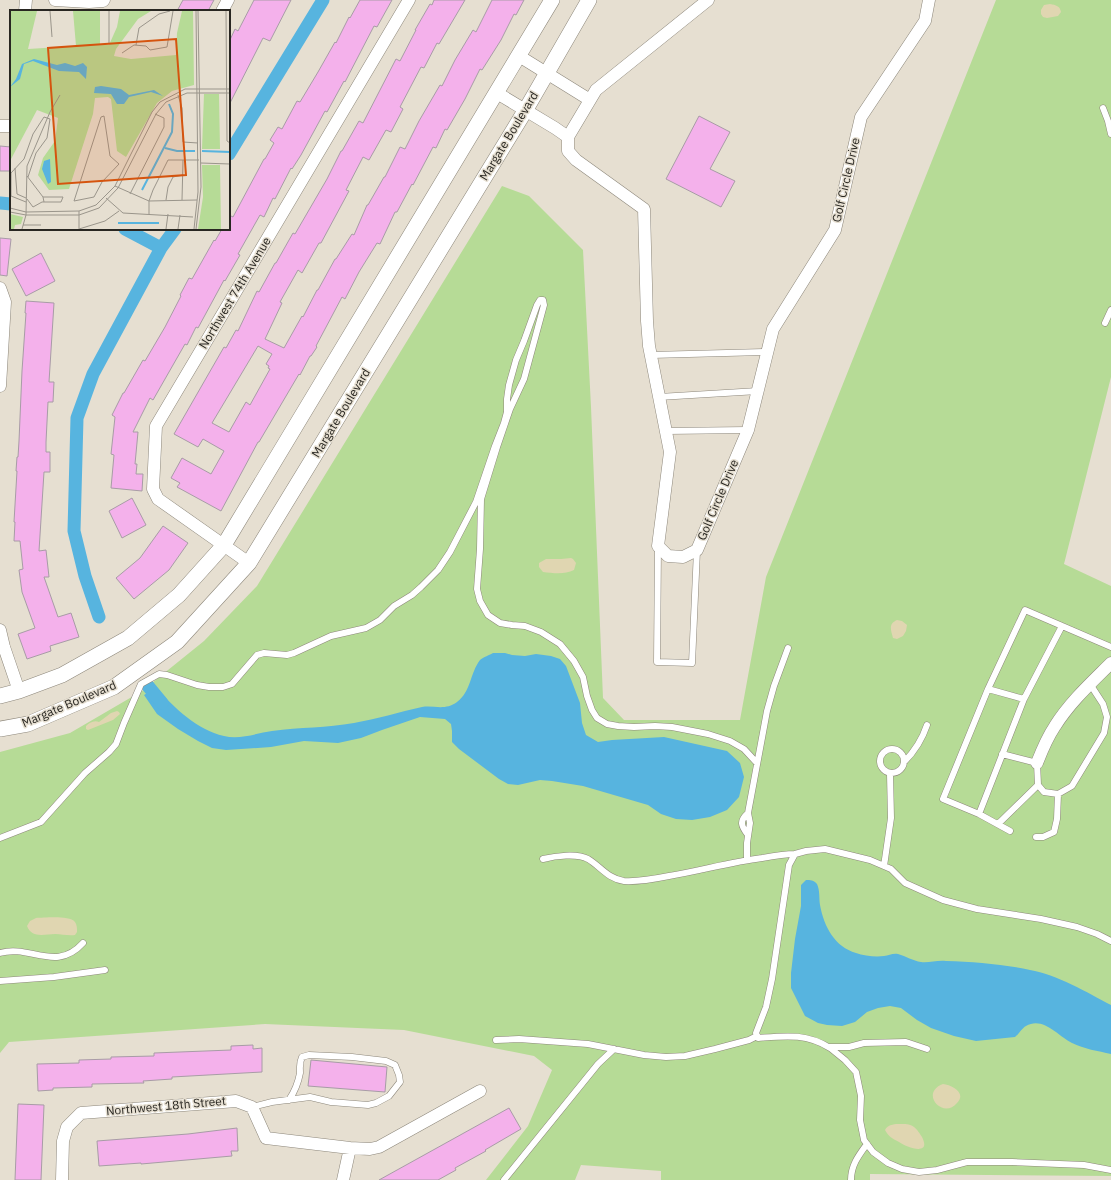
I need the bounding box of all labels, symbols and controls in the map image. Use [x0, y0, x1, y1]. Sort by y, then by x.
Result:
inset map [10, 10, 230, 230]
street label: Margate Boulevard [476, 89, 541, 183]
street label: Golf Circle Drive [828, 136, 863, 224]
street label: Northwest 74th Avenue [195, 234, 274, 351]
street label: Margate Boulevard [308, 366, 373, 460]
street label: Golf Circle Drive [694, 457, 741, 543]
street label: Margate Boulevard [19, 677, 118, 730]
street label: Northwest 18th Street [105, 1093, 227, 1118]

